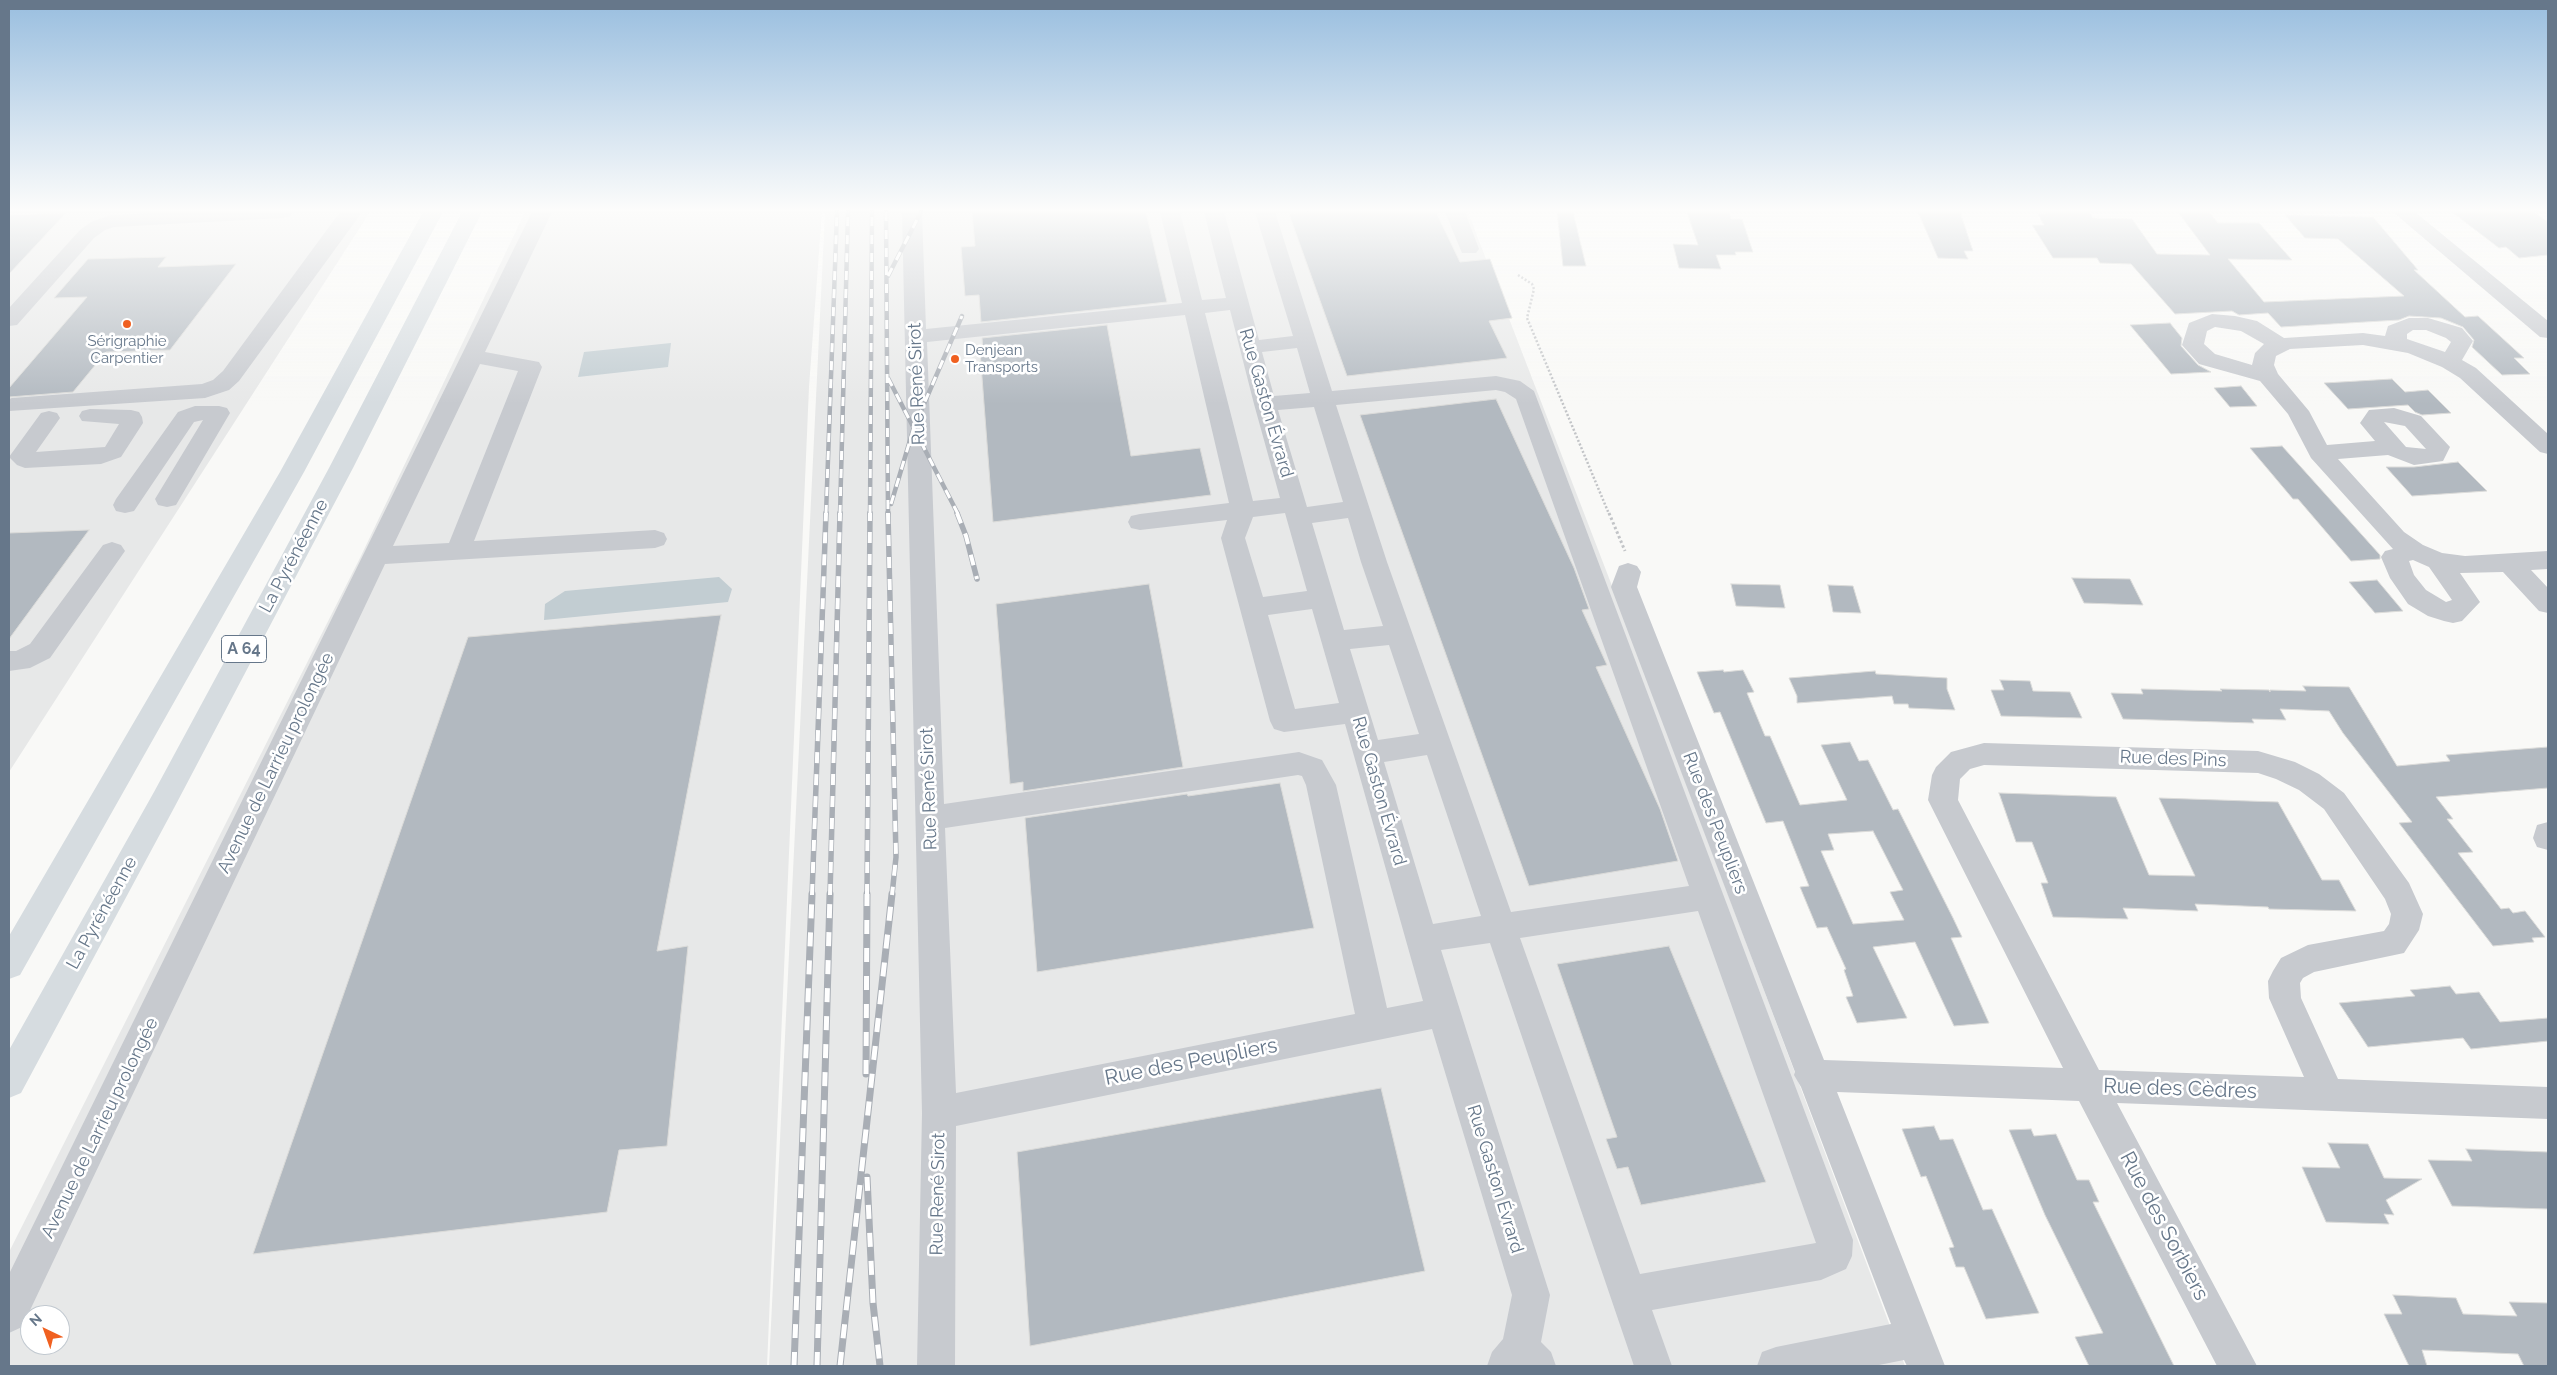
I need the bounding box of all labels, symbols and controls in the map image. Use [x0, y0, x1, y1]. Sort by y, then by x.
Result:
marker: Sérigraphie Carpentier [121, 318, 133, 330]
street label: Rue René Sirot [904, 322, 930, 446]
street label: Rue Gaston Évrard [1234, 326, 1298, 480]
place label: Sérigraphie Carpentier [87, 332, 167, 367]
place label: Denjean Transports [965, 341, 1038, 376]
marker: Denjean Transports [949, 353, 961, 365]
street label: La Pyrénéenne [255, 495, 333, 617]
road number: A 64 [222, 636, 266, 662]
street label: Avenue de Larrieu prolongée [213, 649, 339, 877]
street label: Rue Gaston Évrard [1347, 714, 1411, 868]
street label: Rue René Sirot [916, 727, 942, 851]
street label: Rue des Pins [2119, 746, 2227, 772]
street label: Rue des Peupliers [1678, 749, 1752, 897]
street label: La Pyrénéenne [62, 853, 142, 973]
street label: Avenue de Larrieu prolongée [37, 1014, 163, 1242]
street label: Rue des Peupliers [1103, 1033, 1279, 1091]
street label: Rue des Cèdres [2103, 1074, 2257, 1104]
street label: Rue Gaston Évrard [1462, 1102, 1528, 1256]
street label: Rue René Sirot [926, 1133, 950, 1255]
street label: Rue des Sorbiers [2114, 1147, 2214, 1305]
north arrow [20, 1305, 70, 1355]
text: N [26, 1310, 45, 1329]

